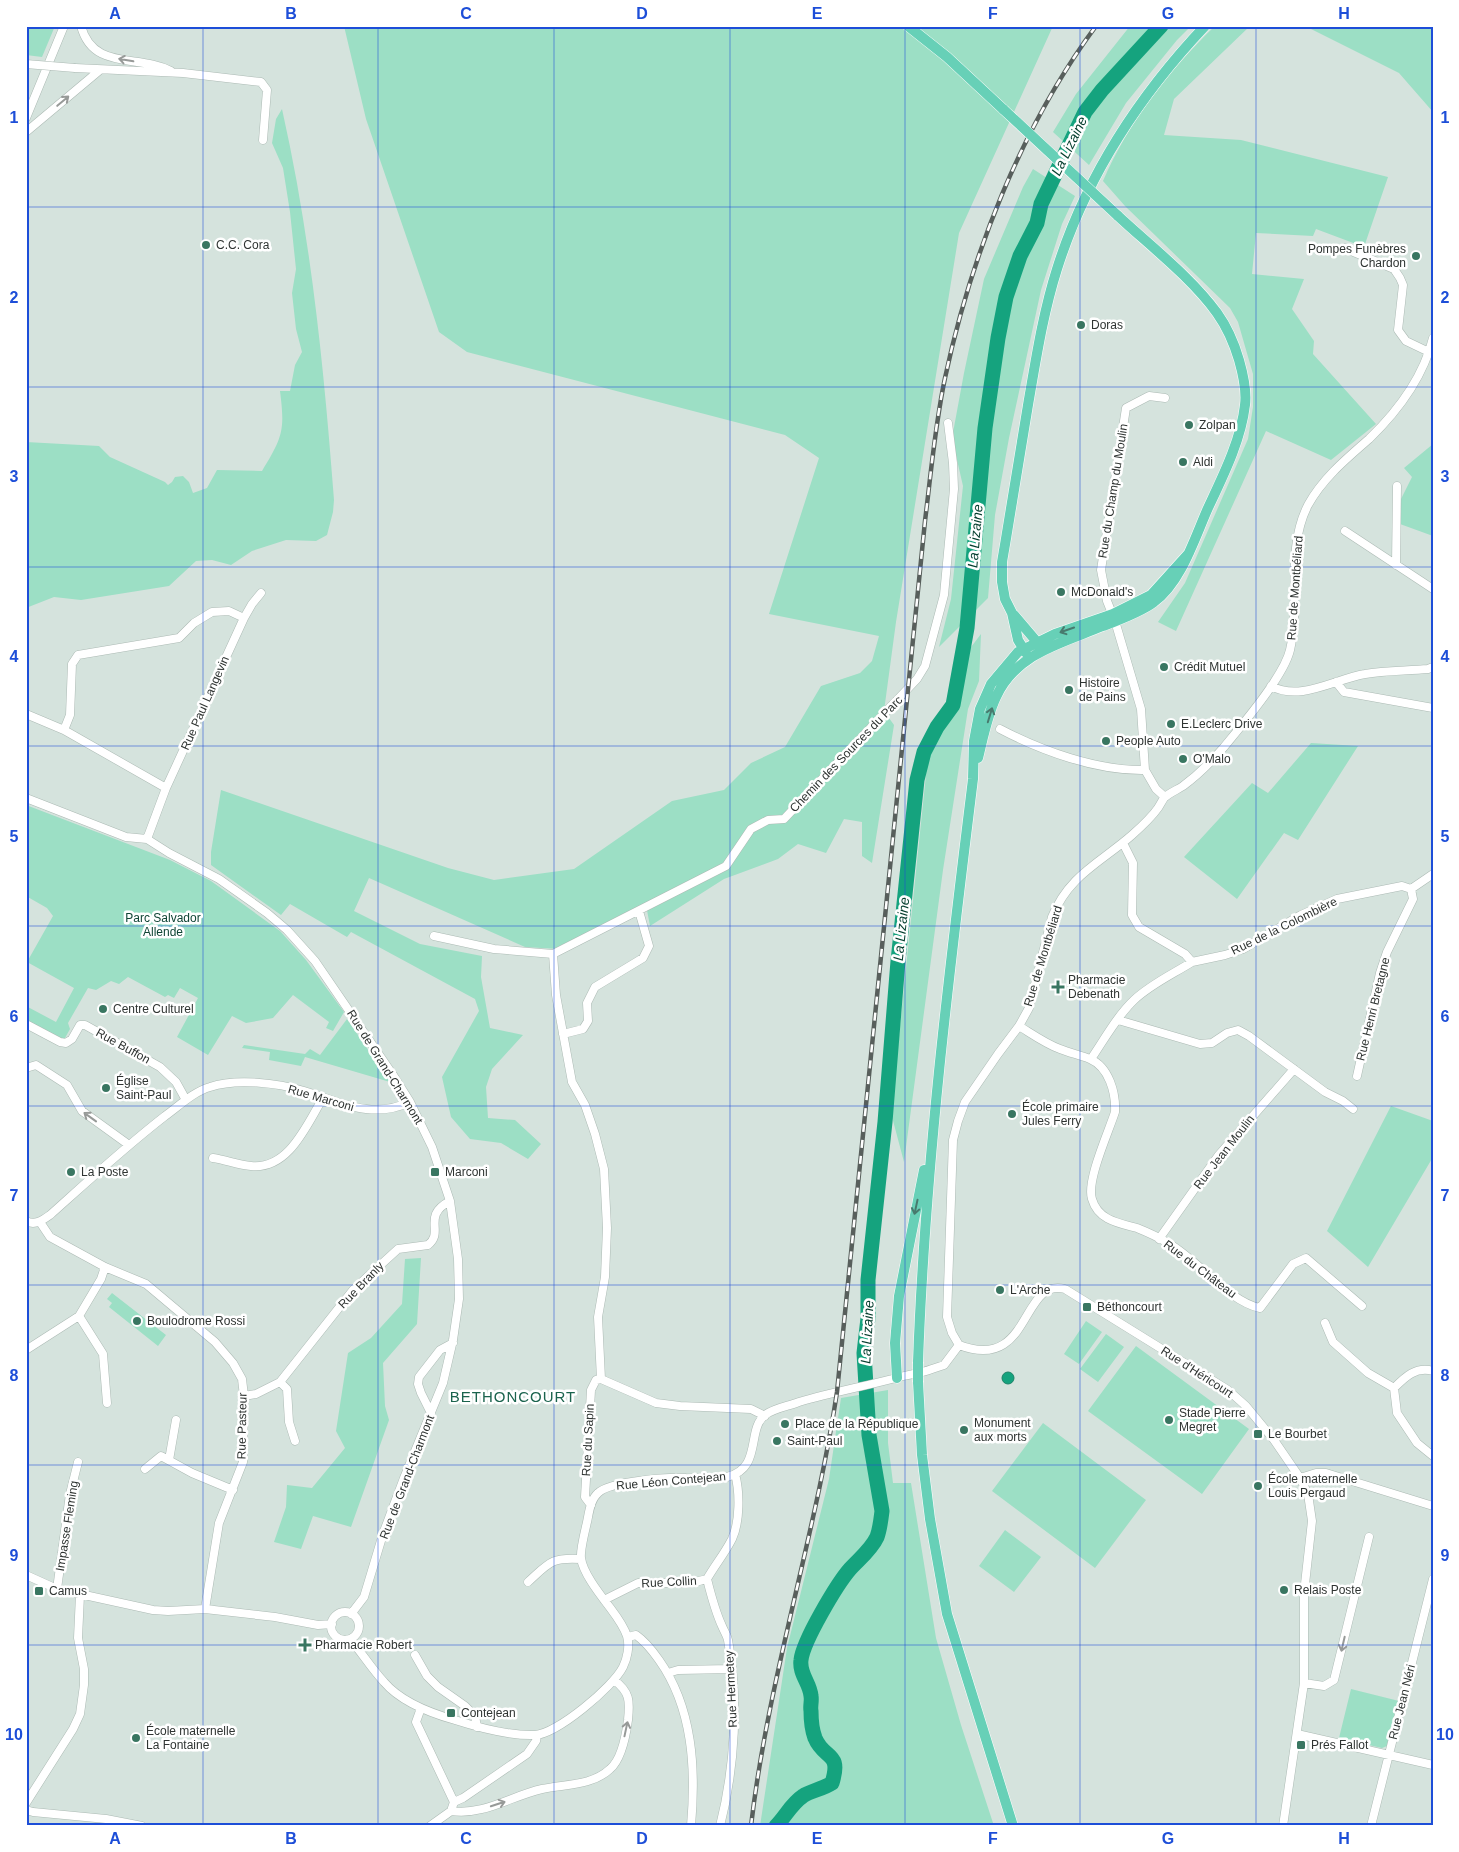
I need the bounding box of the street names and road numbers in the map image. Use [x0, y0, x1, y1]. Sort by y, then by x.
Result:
street label: Rue du Champ du Moulin [1095, 423, 1131, 559]
street label: Rue de Montbéliard [1284, 535, 1306, 641]
street label: Rue Paul Langevin [178, 654, 232, 752]
street label: Chemin des Sources du Parc [787, 693, 905, 815]
street label: Rue de la Colombière [1229, 894, 1340, 958]
street label: Rue de Montbéliard [1021, 904, 1065, 1008]
street label: Rue Henri Bretagne [1353, 956, 1393, 1062]
street label: Rue de Grand-Charmont [344, 1007, 426, 1127]
street label: Rue Buffon [93, 1025, 153, 1067]
street label: Rue Marconi [286, 1082, 356, 1114]
street label: Rue Jean Moulin [1191, 1112, 1257, 1192]
street label: Rue du Château [1161, 1237, 1239, 1301]
street label: Rue Branly [335, 1259, 387, 1311]
street label: Rue d'Héricourt [1158, 1344, 1236, 1401]
street label: Rue Pasteur [234, 1393, 250, 1459]
street label: Rue du Sapin [579, 1403, 597, 1477]
street label: Rue de Grand-Charmont [377, 1412, 437, 1541]
street label: Rue Léon Contejean [616, 1469, 726, 1493]
street label: Impasse Fleming [53, 1480, 81, 1572]
street label: Rue Collin [641, 1574, 697, 1590]
street label: Rue Hermetey [722, 1650, 740, 1728]
street label: Rue Jean Néri [1386, 1663, 1418, 1741]

